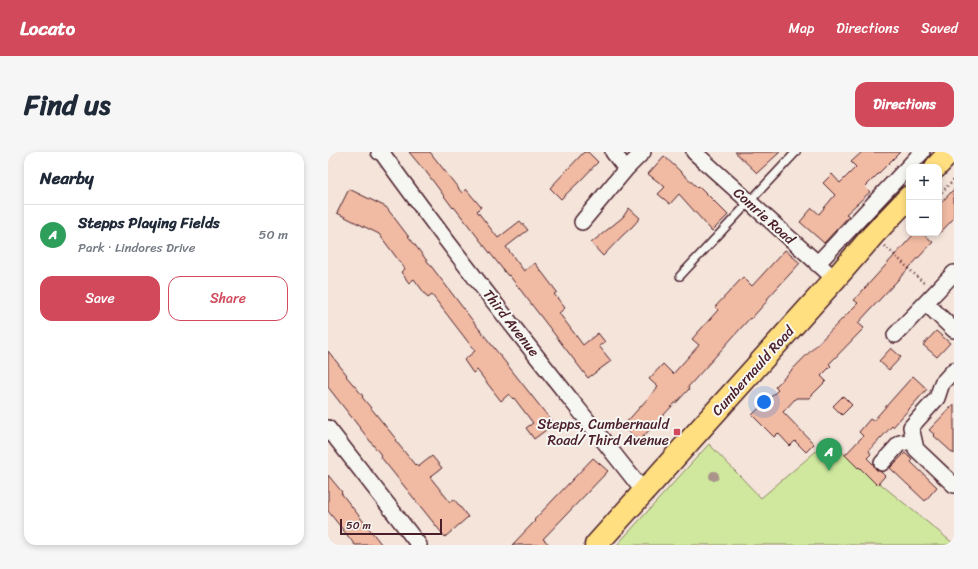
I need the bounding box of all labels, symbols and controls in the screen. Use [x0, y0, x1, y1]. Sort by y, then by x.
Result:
text: Locato [20, 12, 75, 45]
text: Map [788, 16, 814, 41]
text: Directions [836, 16, 899, 41]
text: Saved [921, 16, 958, 41]
text: Find us [24, 80, 111, 129]
button: Directions [855, 82, 954, 127]
text: Nearby [40, 163, 94, 193]
map controls [906, 164, 942, 236]
button: + [906, 164, 942, 200]
street label: Comrie Road [727, 181, 802, 252]
button: − [906, 200, 942, 236]
text: Stepps Playing Fields [78, 210, 220, 236]
text: A [49, 223, 57, 246]
text: 50 m [258, 223, 288, 246]
text: Park · Lindores Drive [78, 236, 195, 259]
button: Save [40, 276, 160, 321]
button: Share [168, 276, 288, 321]
street label: Third Avenue [476, 283, 546, 363]
street label: Cumbernauld Road [705, 319, 802, 422]
your location [754, 392, 774, 412]
place label: Stepps, Cumbernauld Road/ Third Avenue [537, 412, 671, 453]
marker: Stepps, Cumbernauld Road/ Third Avenue [672, 427, 682, 437]
pin: A [816, 438, 842, 471]
text: 50 m [346, 516, 371, 535]
scale bar [340, 517, 442, 536]

